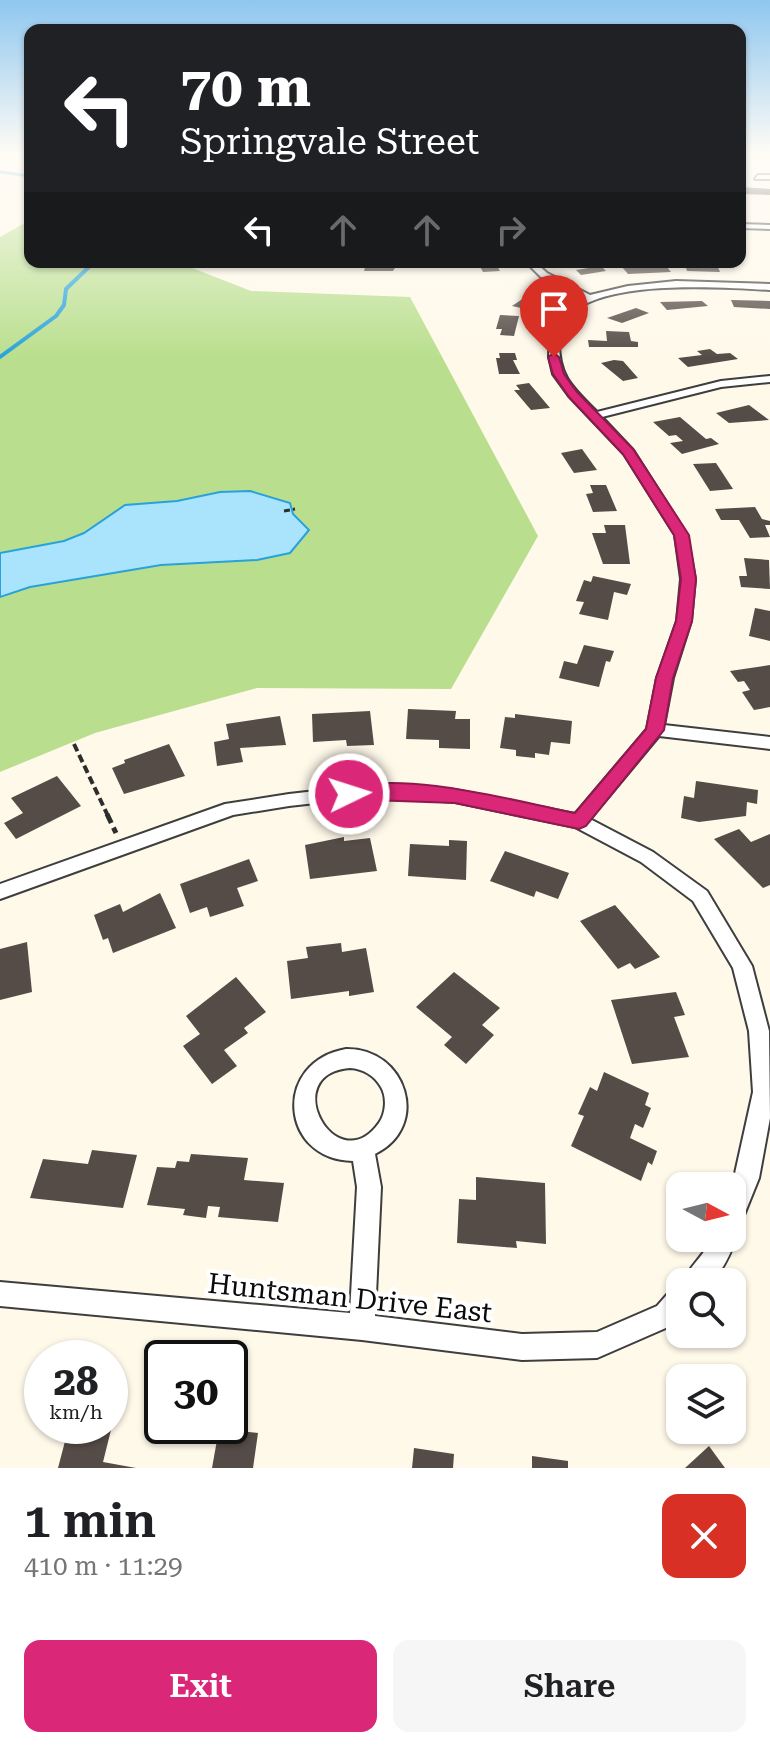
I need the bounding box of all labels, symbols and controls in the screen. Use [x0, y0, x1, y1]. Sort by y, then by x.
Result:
text: 70 m [180, 54, 311, 120]
icon: left [48, 56, 152, 160]
text: Springvale Street [180, 121, 479, 163]
icon: left [237, 208, 281, 252]
icon: ahead [321, 208, 365, 252]
icon: ahead [405, 208, 449, 252]
icon: right [489, 208, 533, 252]
pin [520, 275, 588, 357]
icon: arrive [532, 287, 576, 331]
position arrow [307, 752, 391, 836]
north arrow [666, 1172, 746, 1252]
map controls [666, 1172, 746, 1444]
street label: Huntsman Drive East [206, 1267, 494, 1329]
button: search [666, 1268, 746, 1348]
speed limit sign: 30 [144, 1340, 248, 1444]
text: 28 [54, 1358, 98, 1405]
button: layers [666, 1364, 746, 1444]
text: km/h [49, 1400, 103, 1424]
text: 1 min [24, 1493, 156, 1549]
button: close [662, 1494, 746, 1578]
text: 410 m · 11:29 [24, 1551, 183, 1581]
button: Exit [24, 1640, 377, 1732]
button: Share [393, 1640, 746, 1732]

